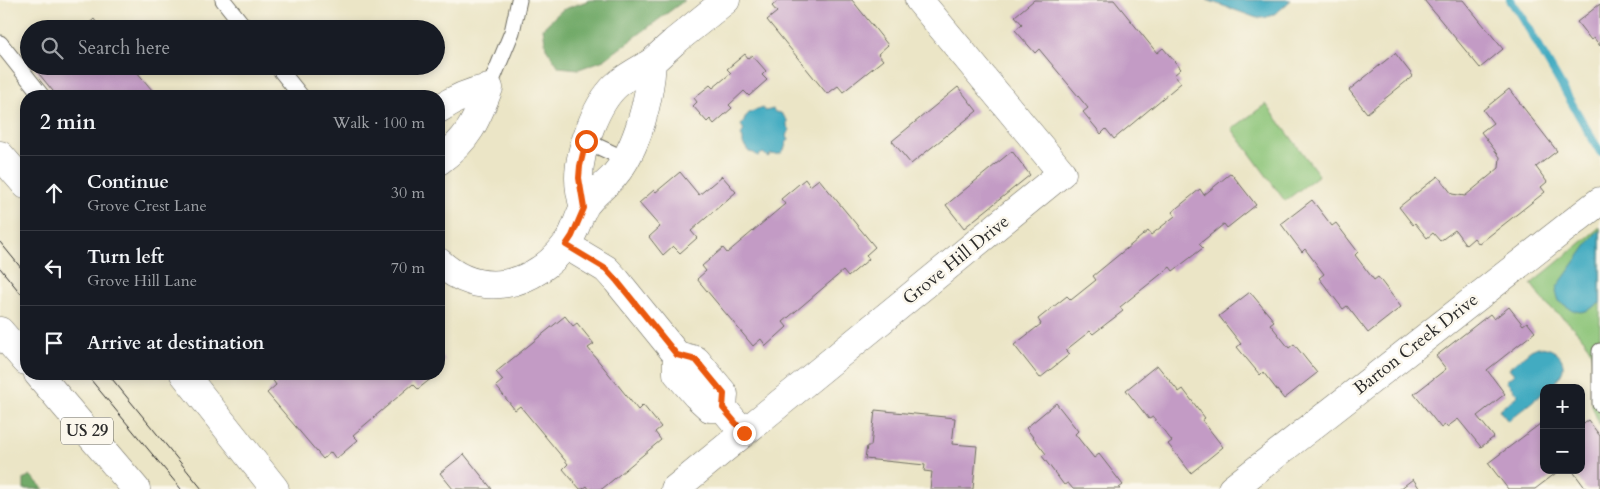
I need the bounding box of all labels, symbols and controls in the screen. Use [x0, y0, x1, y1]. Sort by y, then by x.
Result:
search box [20, 20, 445, 75]
icon: search [38, 34, 66, 62]
text: Search here [78, 35, 170, 61]
text: 2 min [40, 108, 96, 137]
text: Walk · 100 m [333, 112, 425, 134]
route start [575, 130, 598, 153]
text: Continue [87, 169, 169, 195]
icon: ahead [40, 179, 68, 207]
text: 30 m [391, 182, 425, 204]
text: Grove Crest Lane [87, 195, 207, 217]
street label: Grove Hill Drive [898, 209, 1014, 311]
text: Turn left [87, 244, 164, 270]
icon: left [40, 254, 68, 282]
text: 70 m [391, 257, 425, 279]
text: Grove Hill Lane [87, 270, 197, 292]
street label: Barton Creek Drive [1349, 287, 1483, 401]
icon: arrive [40, 329, 68, 357]
text: Arrive at destination [87, 330, 264, 356]
map controls [1540, 384, 1585, 474]
button: + [1540, 384, 1585, 429]
road number: US 29 [61, 418, 113, 444]
route end [733, 422, 756, 445]
button: − [1540, 429, 1585, 474]

